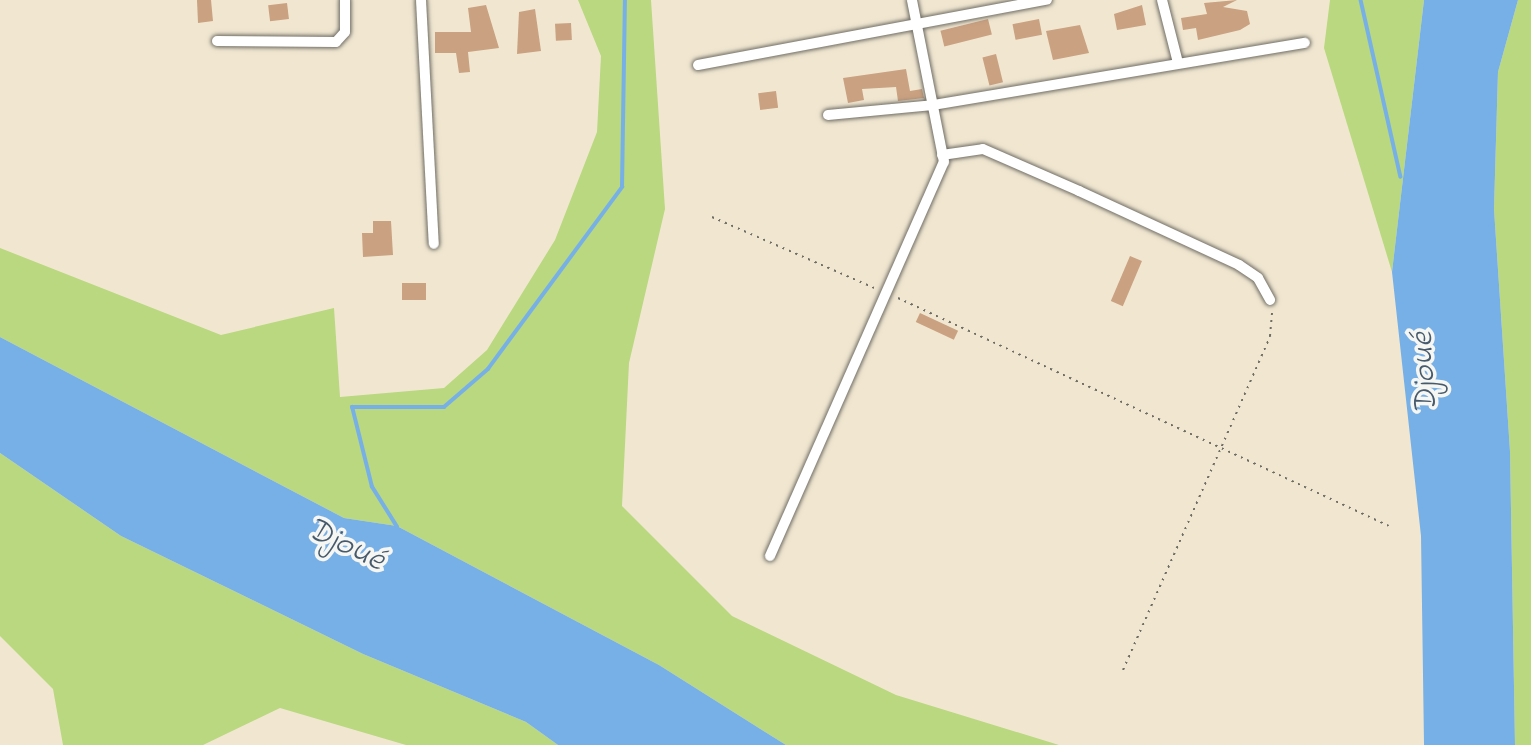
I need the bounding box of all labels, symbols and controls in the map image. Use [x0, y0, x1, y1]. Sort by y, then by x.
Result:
water label: Djoué [1404, 331, 1448, 415]
water label: Djoué [300, 510, 390, 582]

